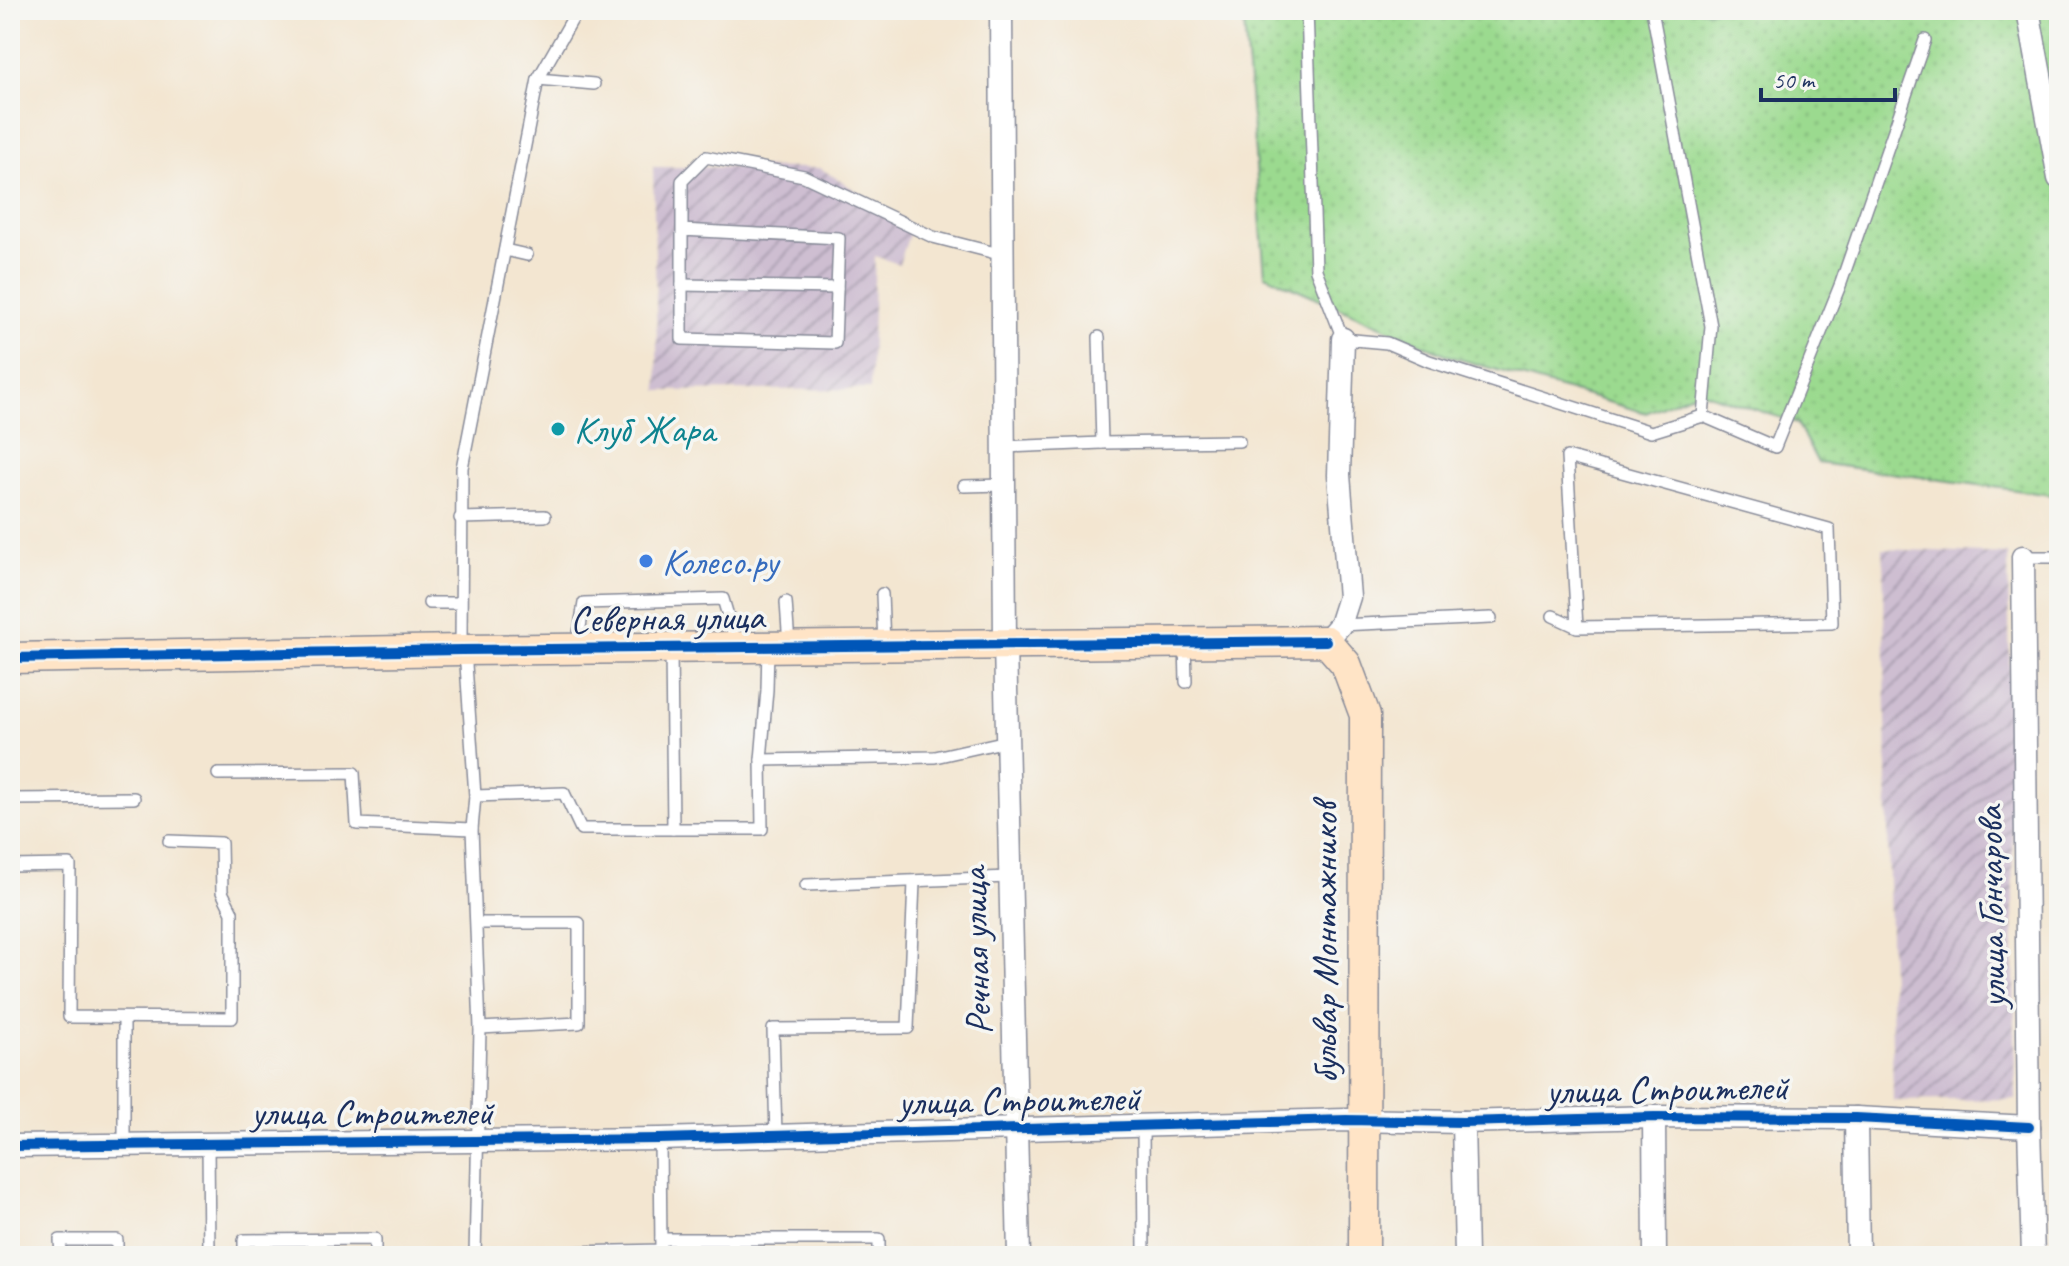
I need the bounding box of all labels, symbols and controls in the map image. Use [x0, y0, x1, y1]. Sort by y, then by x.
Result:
scale bar [1761, 52, 1895, 102]
text: 50 m [1773, 65, 1816, 95]
place label: Клуб Жара [574, 406, 718, 453]
marker: Клуб Жара [549, 420, 567, 438]
place label: Колесо.ру [662, 538, 781, 585]
marker: Колесо.ру [637, 552, 655, 570]
street label: Северная улица [570, 593, 767, 643]
street label: бульвар Монтажников [1301, 797, 1348, 1083]
street label: улица Гончарова [1966, 803, 2016, 1011]
street label: Речная улица [949, 863, 1002, 1035]
street label: улица Строителей [1544, 1063, 1791, 1115]
street label: улица Строителей [896, 1074, 1143, 1126]
street label: улица Строителей [249, 1089, 495, 1136]

